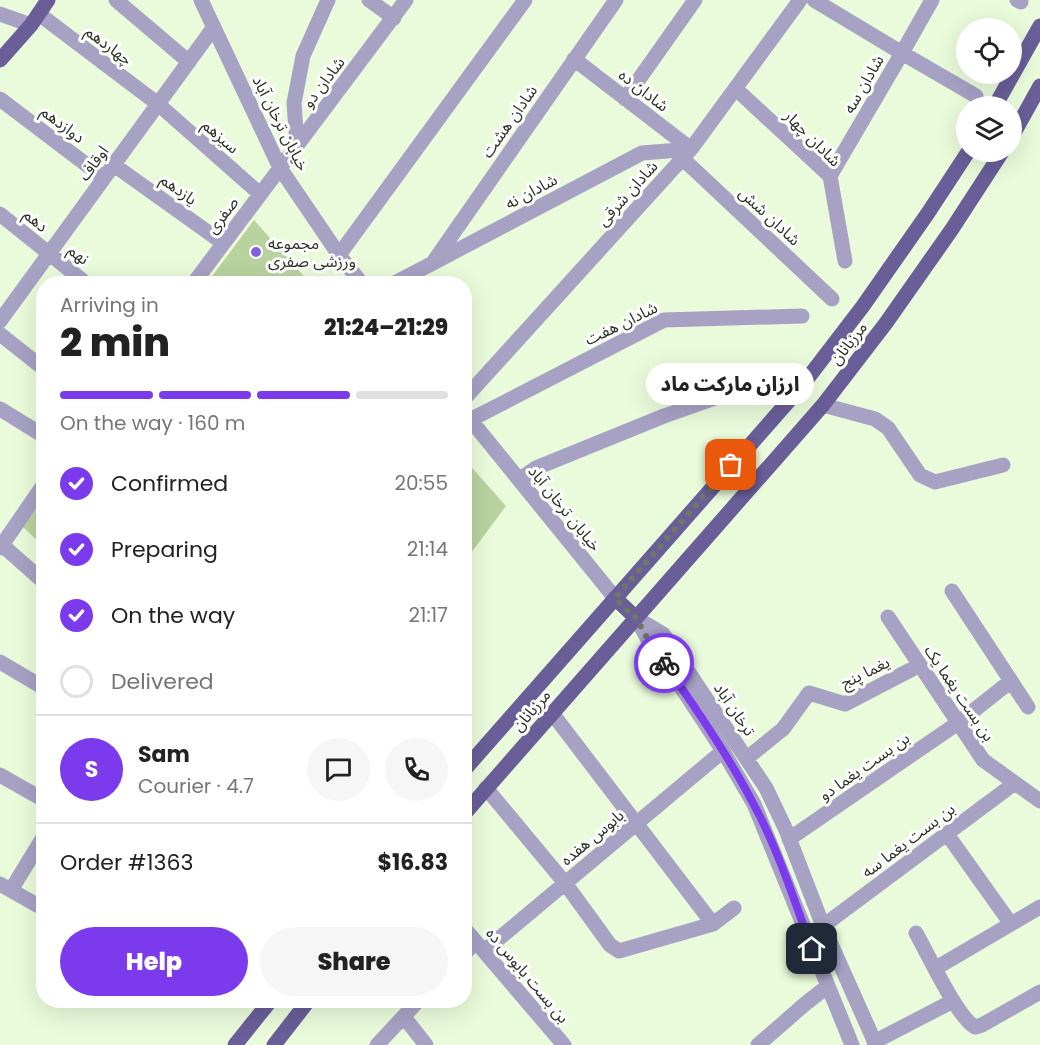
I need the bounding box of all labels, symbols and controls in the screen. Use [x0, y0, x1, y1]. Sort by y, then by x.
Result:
map controls [956, 18, 1022, 162]
button: locate [956, 18, 1022, 84]
street label: چهاردهم [80, 20, 137, 71]
street label: شادان سه [837, 51, 889, 118]
street label: شادان دو [297, 52, 350, 113]
street label: شادان ده [614, 63, 674, 117]
street label: خیابان ترخان آباد [247, 71, 314, 175]
street label: شادان هشت [476, 80, 543, 162]
button: layers [956, 96, 1022, 162]
street label: دوازدهم [35, 100, 90, 149]
street label: شادان چهار [778, 104, 846, 172]
street label: سیزهم [196, 114, 244, 160]
street label: اوقاف [73, 141, 114, 186]
street label: شادان شرقی [592, 155, 663, 231]
street label: یازدهم [155, 168, 202, 211]
street label: شادان نه [501, 168, 561, 215]
street label: شادان شش [734, 182, 806, 251]
street label: صفری [201, 192, 244, 239]
street label: دهم [18, 203, 53, 238]
place label: مجموعه ورزشی صفری [268, 232, 356, 273]
street label: نهم [63, 239, 94, 271]
marker: مجموعه ورزشی صفری [249, 245, 263, 259]
text: Arriving in [60, 291, 159, 319]
street label: شادان هفت [581, 296, 662, 351]
text: 21:24–21:29 [324, 312, 448, 343]
text: 2 min [60, 315, 170, 370]
street label: مرزبانان [824, 317, 873, 370]
callout: ارزان مارکت ماد [647, 363, 815, 405]
text: ارزان مارکت ماد [660, 370, 800, 398]
text: On the way · 160 m [60, 409, 245, 437]
pin [705, 439, 756, 490]
icon: bag [714, 448, 747, 481]
street label: خیابان ترخان آباد [523, 461, 606, 556]
icon: check [60, 467, 93, 500]
text: Confirmed [111, 468, 228, 499]
text: 20:55 [395, 469, 448, 497]
icon: check [60, 533, 93, 566]
text: Preparing [111, 534, 218, 565]
text: 21:14 [407, 535, 448, 563]
icon: check [60, 599, 93, 632]
text: On the way [111, 600, 235, 631]
text: 21:17 [409, 601, 448, 629]
courier [634, 633, 694, 693]
street label: بن بست یغما یک [919, 641, 1000, 746]
icon: bike [648, 647, 681, 680]
street label: یغما پنج [837, 651, 894, 695]
text: Delivered [111, 666, 214, 697]
street label: ترخان آباد [708, 678, 761, 741]
street label: مرزبانان [507, 684, 556, 736]
street label: بن بست یغما دو [814, 727, 914, 806]
button: chat [307, 738, 370, 801]
button: phone [385, 738, 448, 801]
text: Sam [138, 739, 190, 770]
text: S [85, 754, 98, 785]
text: Courier · 4.7 [138, 772, 254, 800]
street label: بن بست یغما سه [857, 798, 960, 883]
street label: بابوس هفده [556, 804, 629, 871]
text: Order #1363 [60, 847, 194, 878]
text: $16.83 [377, 847, 448, 878]
street label: بن بست بابوس ده [481, 923, 575, 1028]
pin [786, 923, 837, 974]
button: Help [60, 927, 248, 996]
button: Share [260, 927, 448, 996]
icon: home [795, 932, 828, 965]

